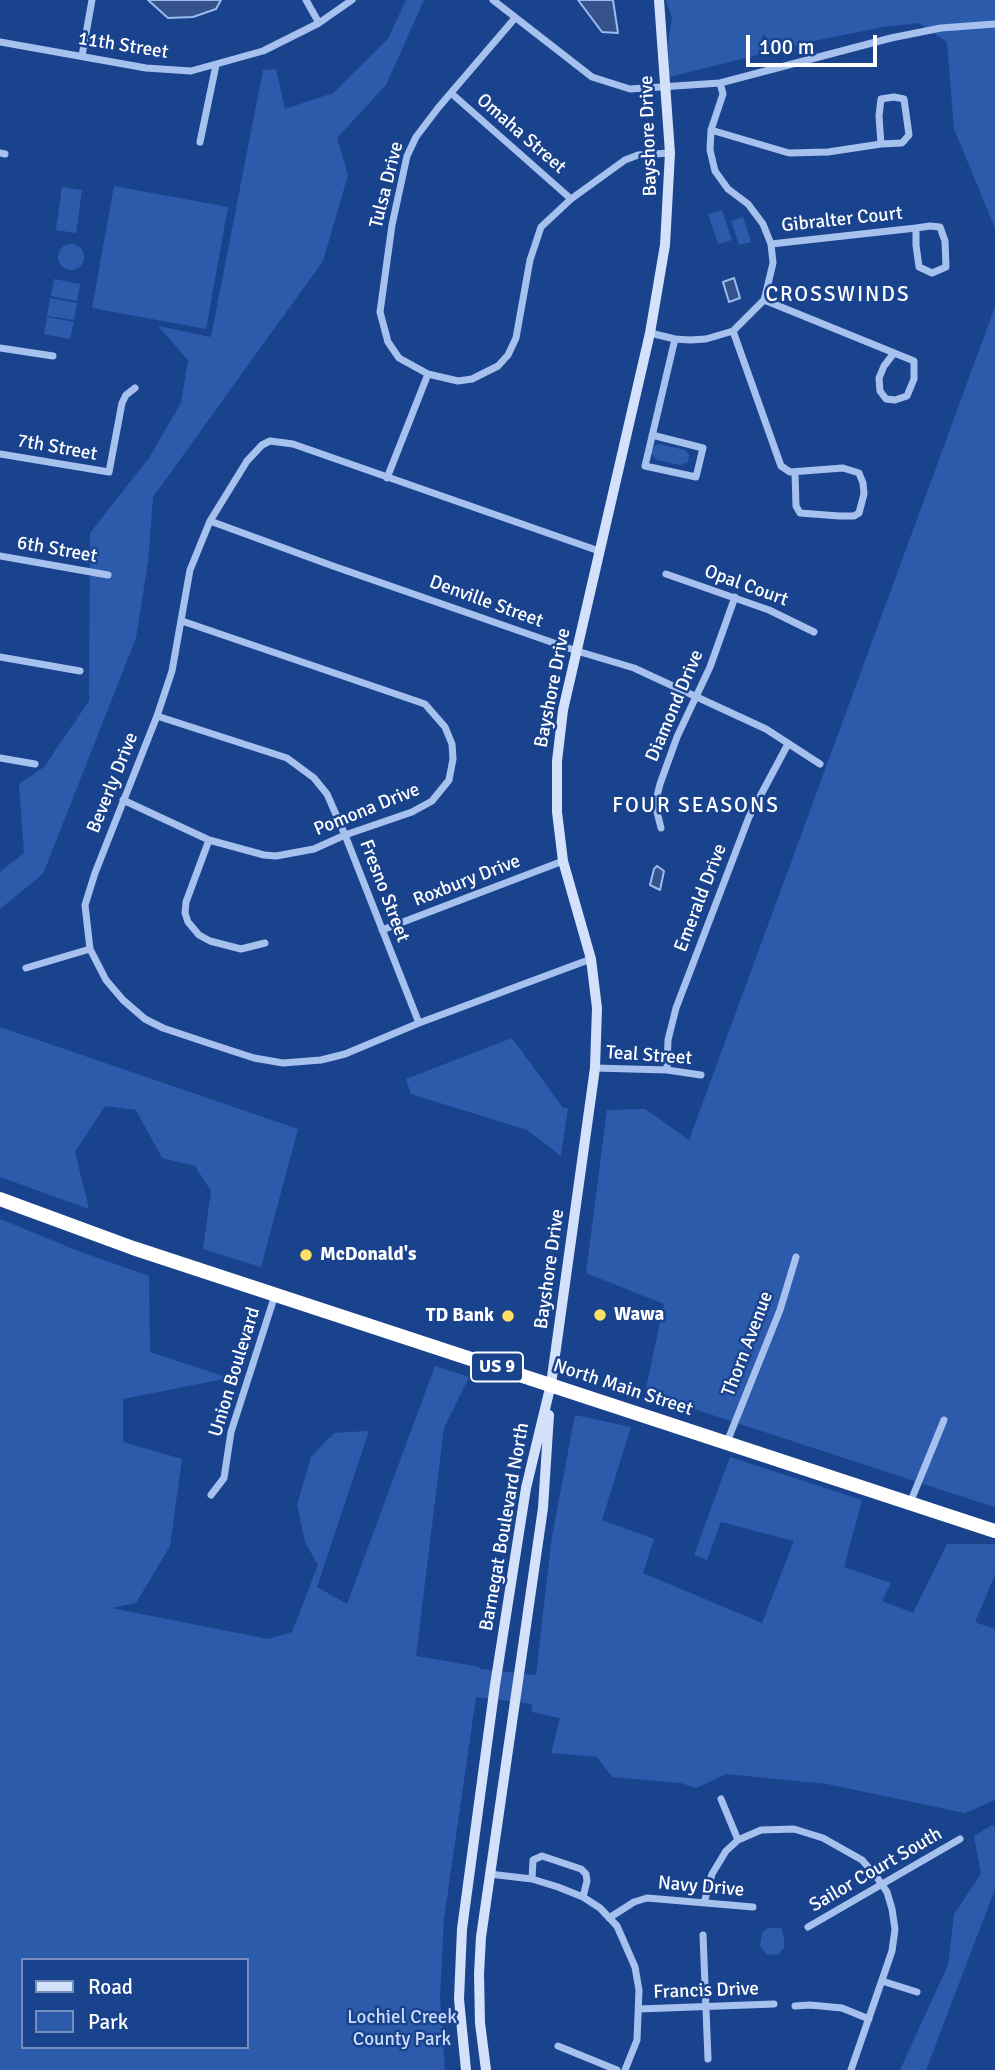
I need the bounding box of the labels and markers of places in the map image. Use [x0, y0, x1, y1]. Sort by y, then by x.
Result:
place label: McDonald's [320, 1244, 416, 1266]
marker: McDonald's [298, 1247, 314, 1263]
place label: Wawa [614, 1304, 664, 1326]
place label: TD Bank [426, 1305, 494, 1327]
marker: Wawa [592, 1307, 608, 1323]
marker: TD Bank [500, 1308, 516, 1324]

